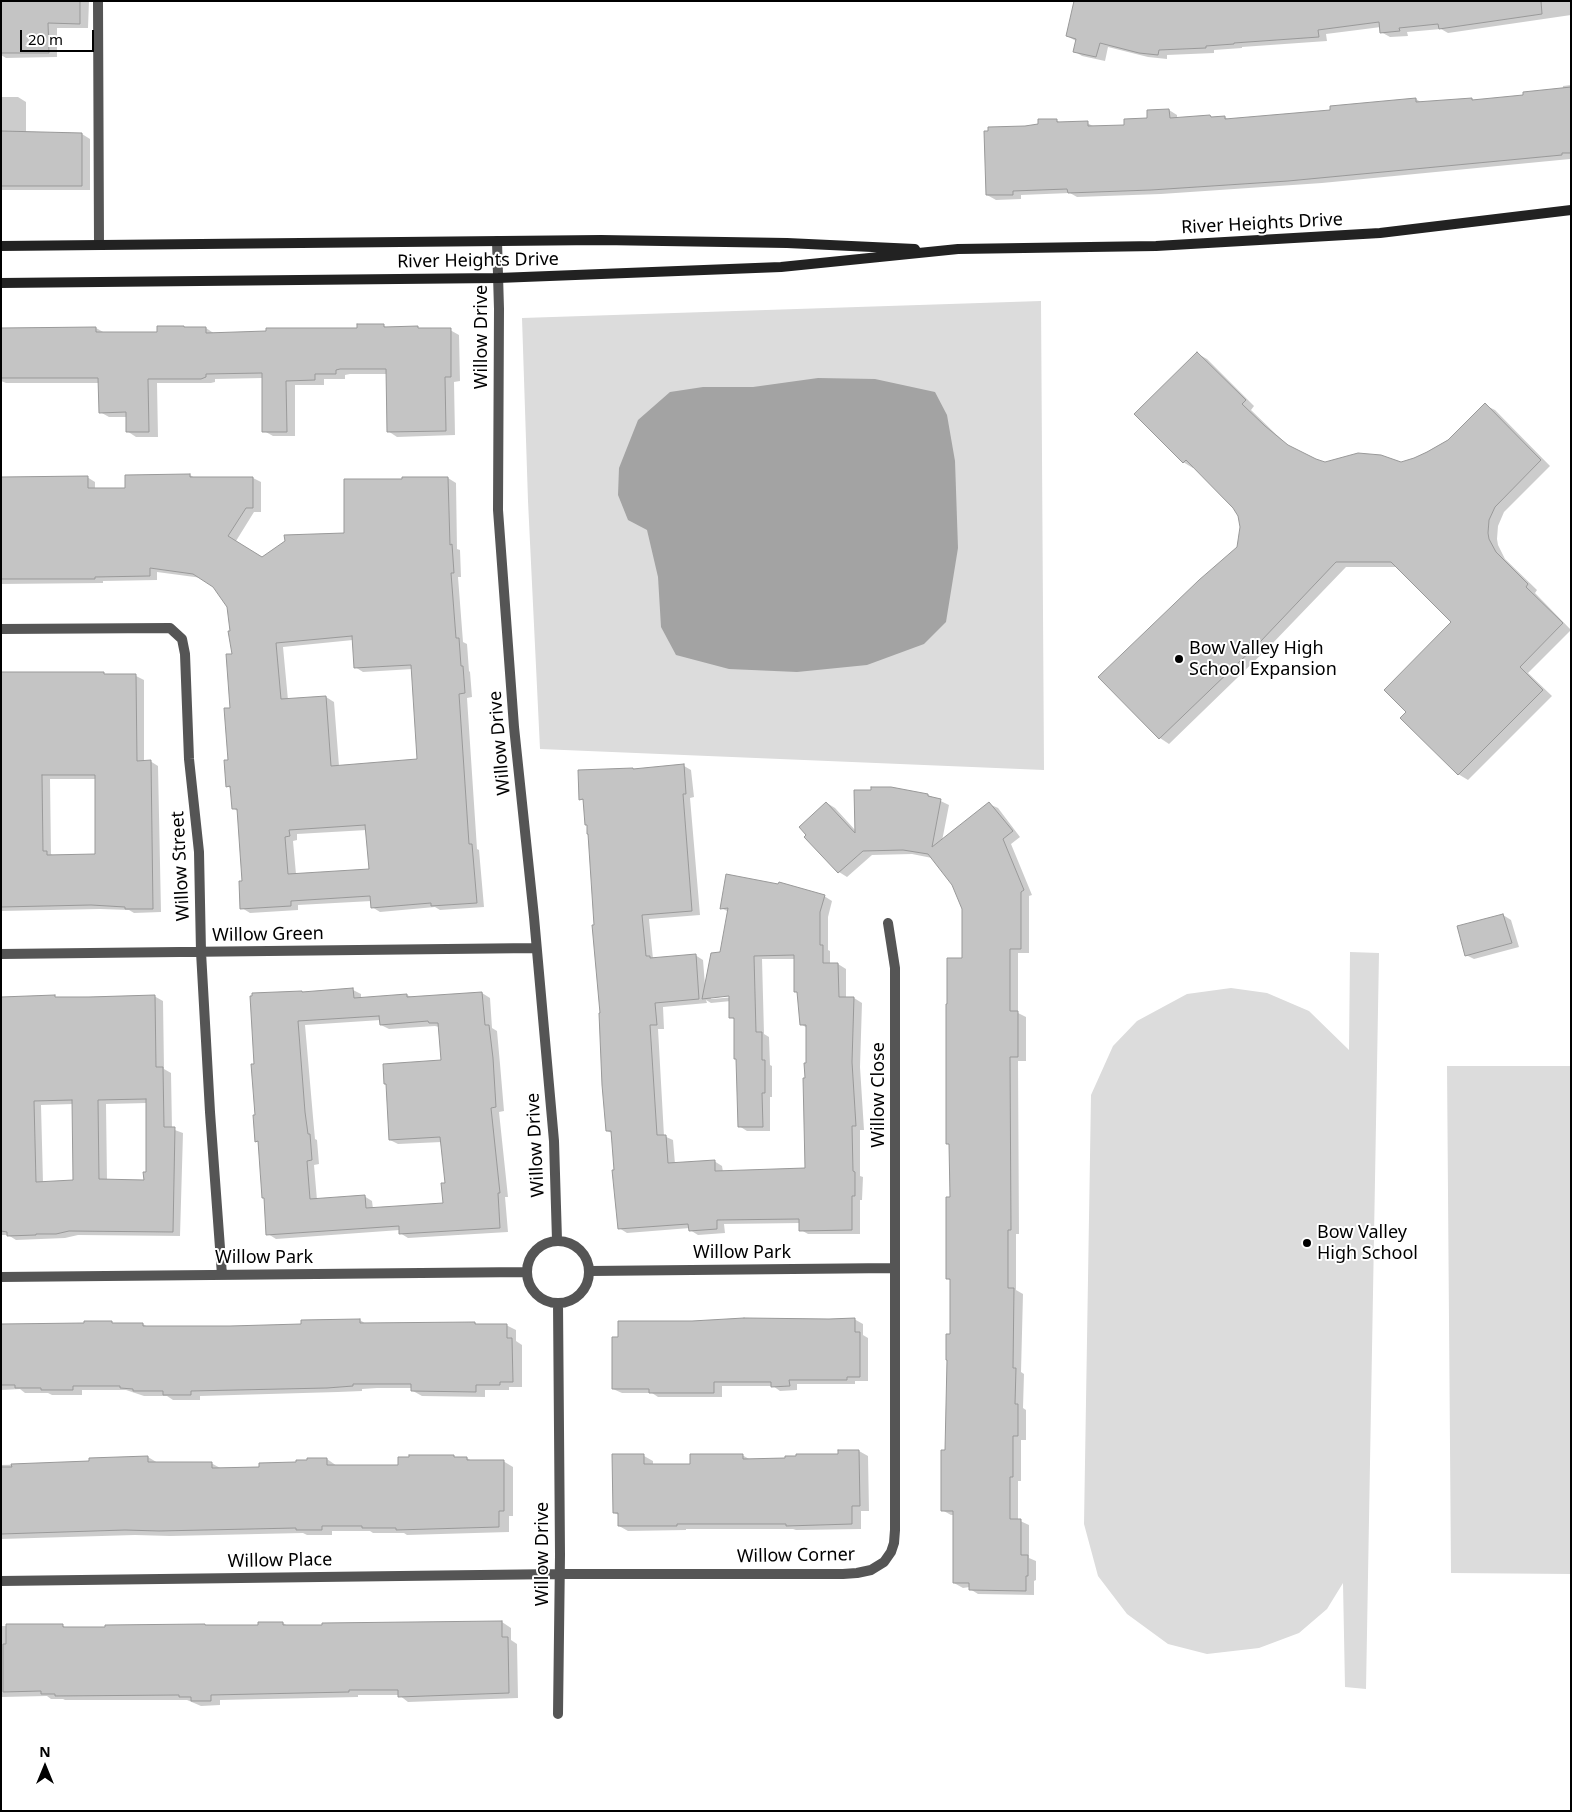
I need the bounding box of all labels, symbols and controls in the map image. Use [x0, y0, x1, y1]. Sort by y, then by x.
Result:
scale bar [22, 20, 96, 52]
text: 20 m [28, 29, 63, 49]
street label: River Heights Drive [1181, 209, 1343, 239]
street label: River Heights Drive [397, 249, 559, 273]
street label: Willow Drive [471, 285, 493, 389]
place label: Bow Valley High School Expansion [1189, 638, 1337, 681]
marker: Bow Valley High School Expansion [1173, 653, 1185, 665]
street label: Willow Drive [485, 690, 515, 796]
street label: Willow Street [167, 810, 195, 922]
street label: Willow Green [212, 923, 324, 947]
street label: Willow Close [868, 1042, 890, 1148]
street label: Willow Drive [522, 1092, 550, 1198]
place label: Bow Valley High School [1317, 1222, 1418, 1264]
marker: Bow Valley High School [1301, 1237, 1313, 1249]
street label: Willow Park [693, 1242, 791, 1264]
street label: Willow Park [215, 1247, 313, 1269]
street label: Willow Drive [532, 1502, 554, 1606]
street label: Willow Corner [737, 1544, 855, 1568]
street label: Willow Place [228, 1549, 332, 1573]
north arrow [20, 1742, 70, 1792]
text: N [39, 1742, 51, 1761]

